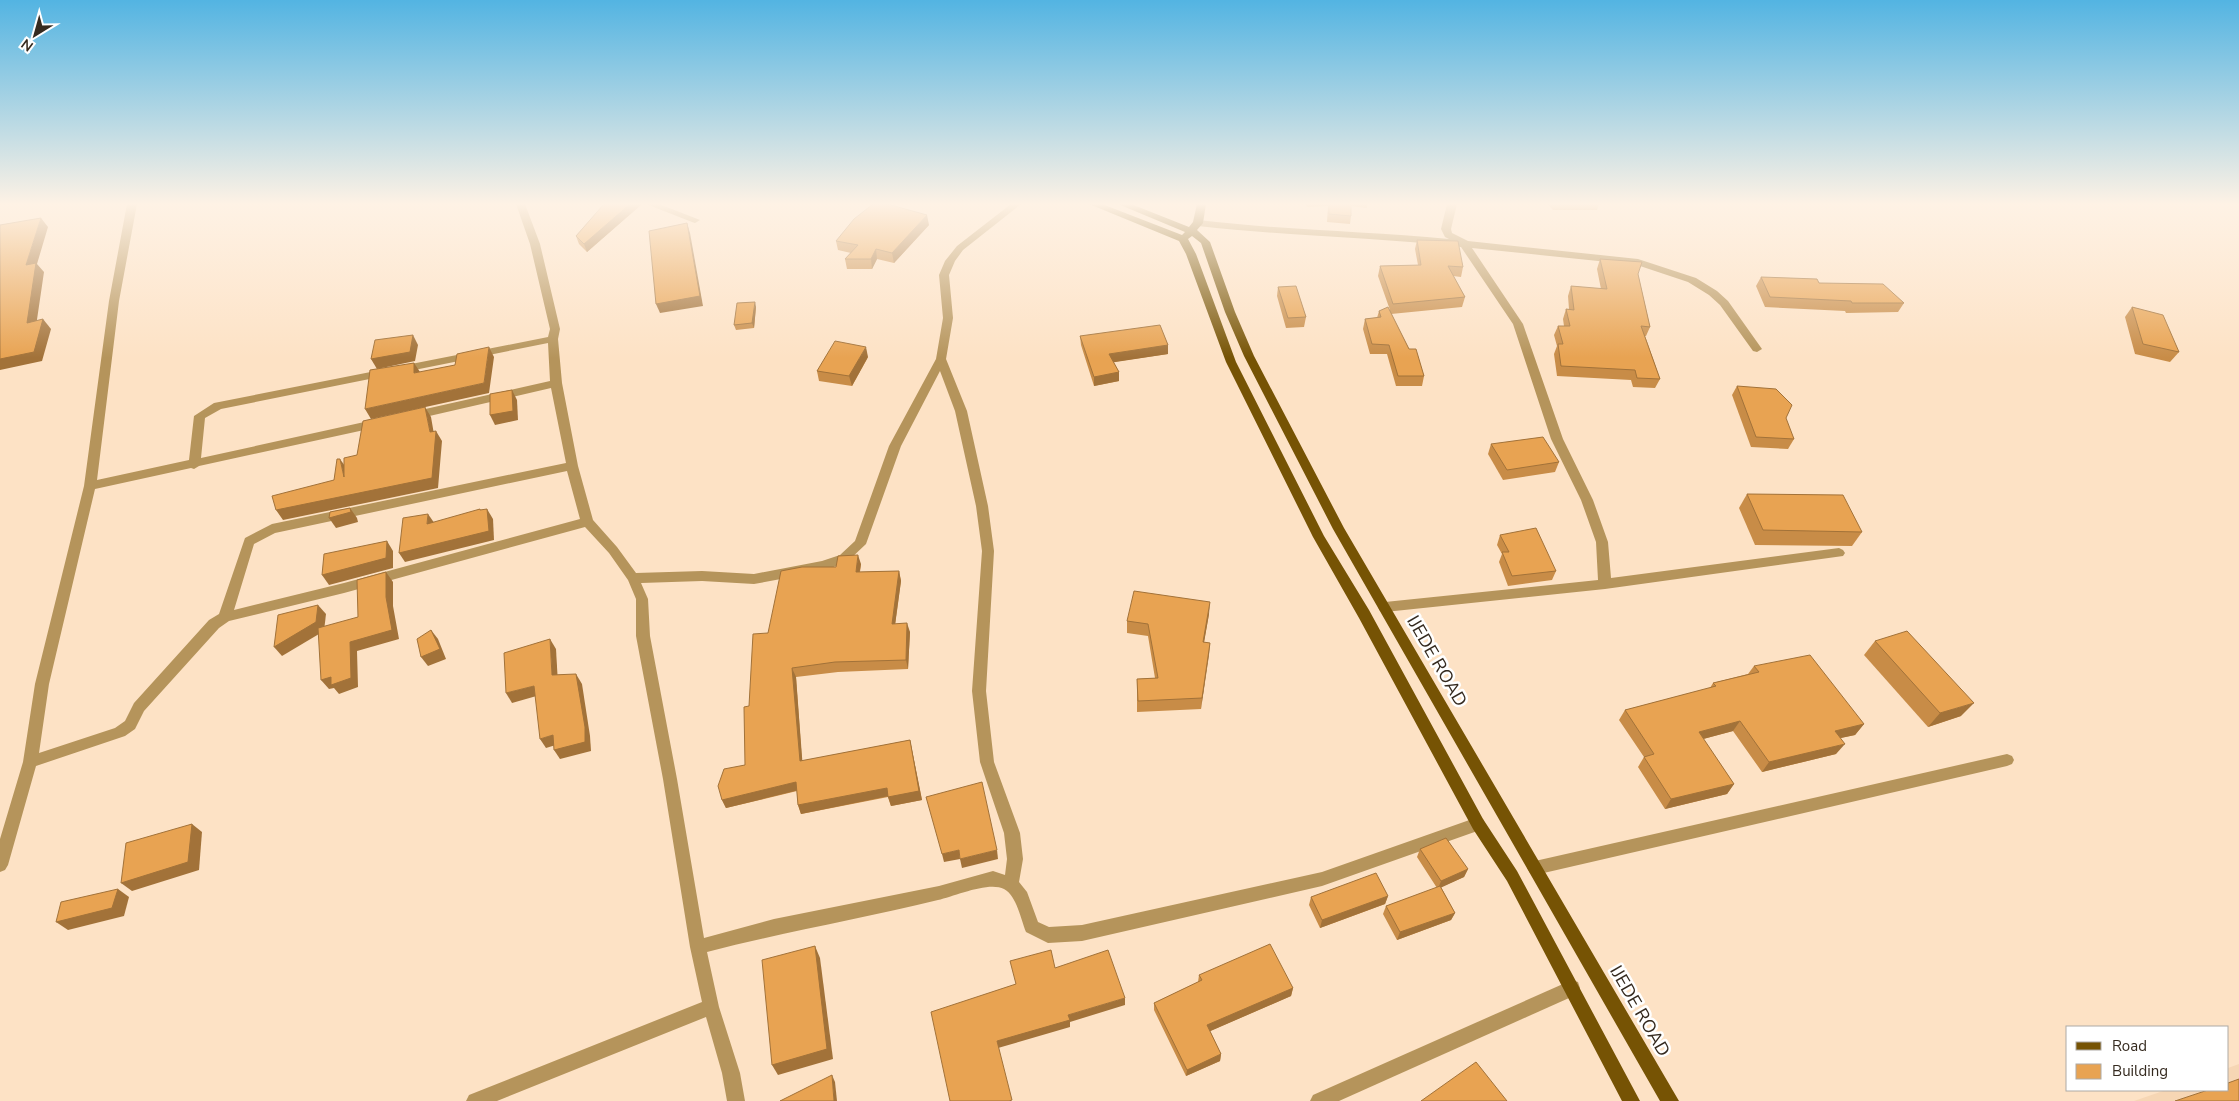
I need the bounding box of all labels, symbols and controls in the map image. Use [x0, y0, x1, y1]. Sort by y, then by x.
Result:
north arrow [10, 10, 60, 60]
text: N [18, 34, 37, 56]
street label: IJEDE ROAD [1401, 611, 1473, 711]
street label: IJEDE ROAD [1604, 961, 1676, 1061]
legend [2066, 1026, 2229, 1091]
text: Road [2112, 1036, 2147, 1056]
text: Building [2112, 1061, 2168, 1081]

